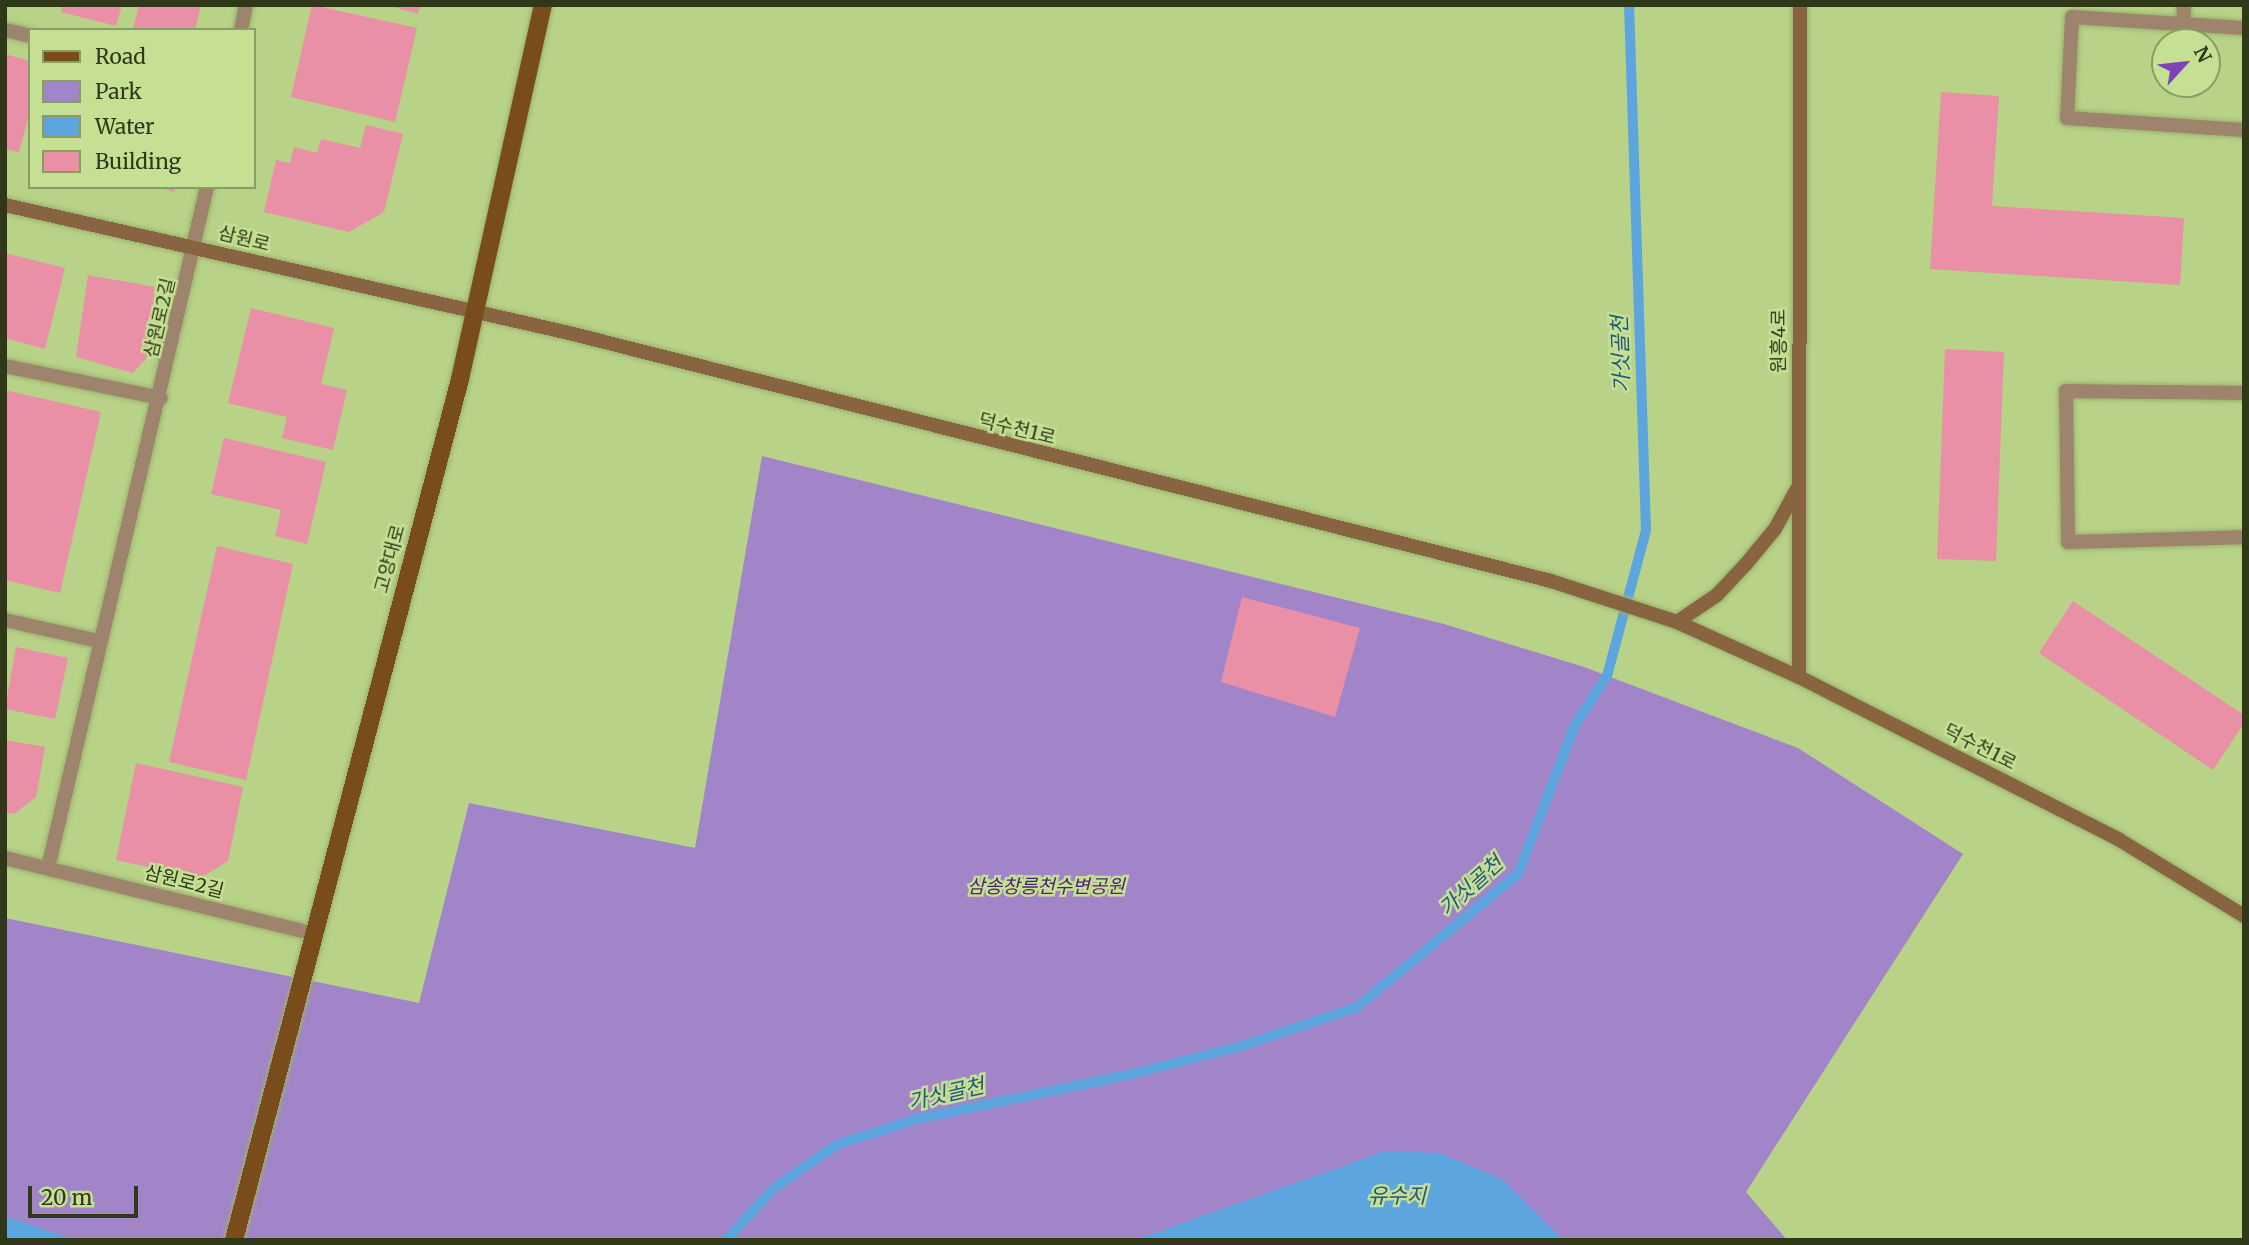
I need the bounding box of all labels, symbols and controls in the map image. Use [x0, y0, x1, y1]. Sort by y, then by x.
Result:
legend [28, 28, 256, 189]
north arrow [2151, 28, 2221, 98]
text: N [2189, 42, 2217, 67]
text: Road [95, 43, 146, 70]
text: Park [95, 78, 142, 105]
text: Water [95, 113, 154, 140]
text: Building [95, 148, 181, 175]
street label: 삼원로 [216, 222, 272, 256]
street label: 삼원로2길 [140, 276, 180, 360]
street label: 원흥4로 [1768, 309, 1790, 373]
water label: 가싯골천 [1607, 315, 1635, 393]
street label: 덕수천1로 [976, 408, 1058, 450]
street label: 고양대로 [370, 522, 410, 596]
street label: 덕수천1로 [1940, 719, 2020, 775]
water label: 가싯골천 [1434, 851, 1508, 921]
street label: 삼원로2길 [142, 861, 226, 903]
park label: 삼송창릉천수변공원 [967, 876, 1125, 898]
water label: 가싯골천 [906, 1073, 986, 1115]
scale bar [32, 1172, 142, 1216]
water label: 유수지 [1368, 1183, 1426, 1209]
text: 20 m [41, 1184, 92, 1211]

